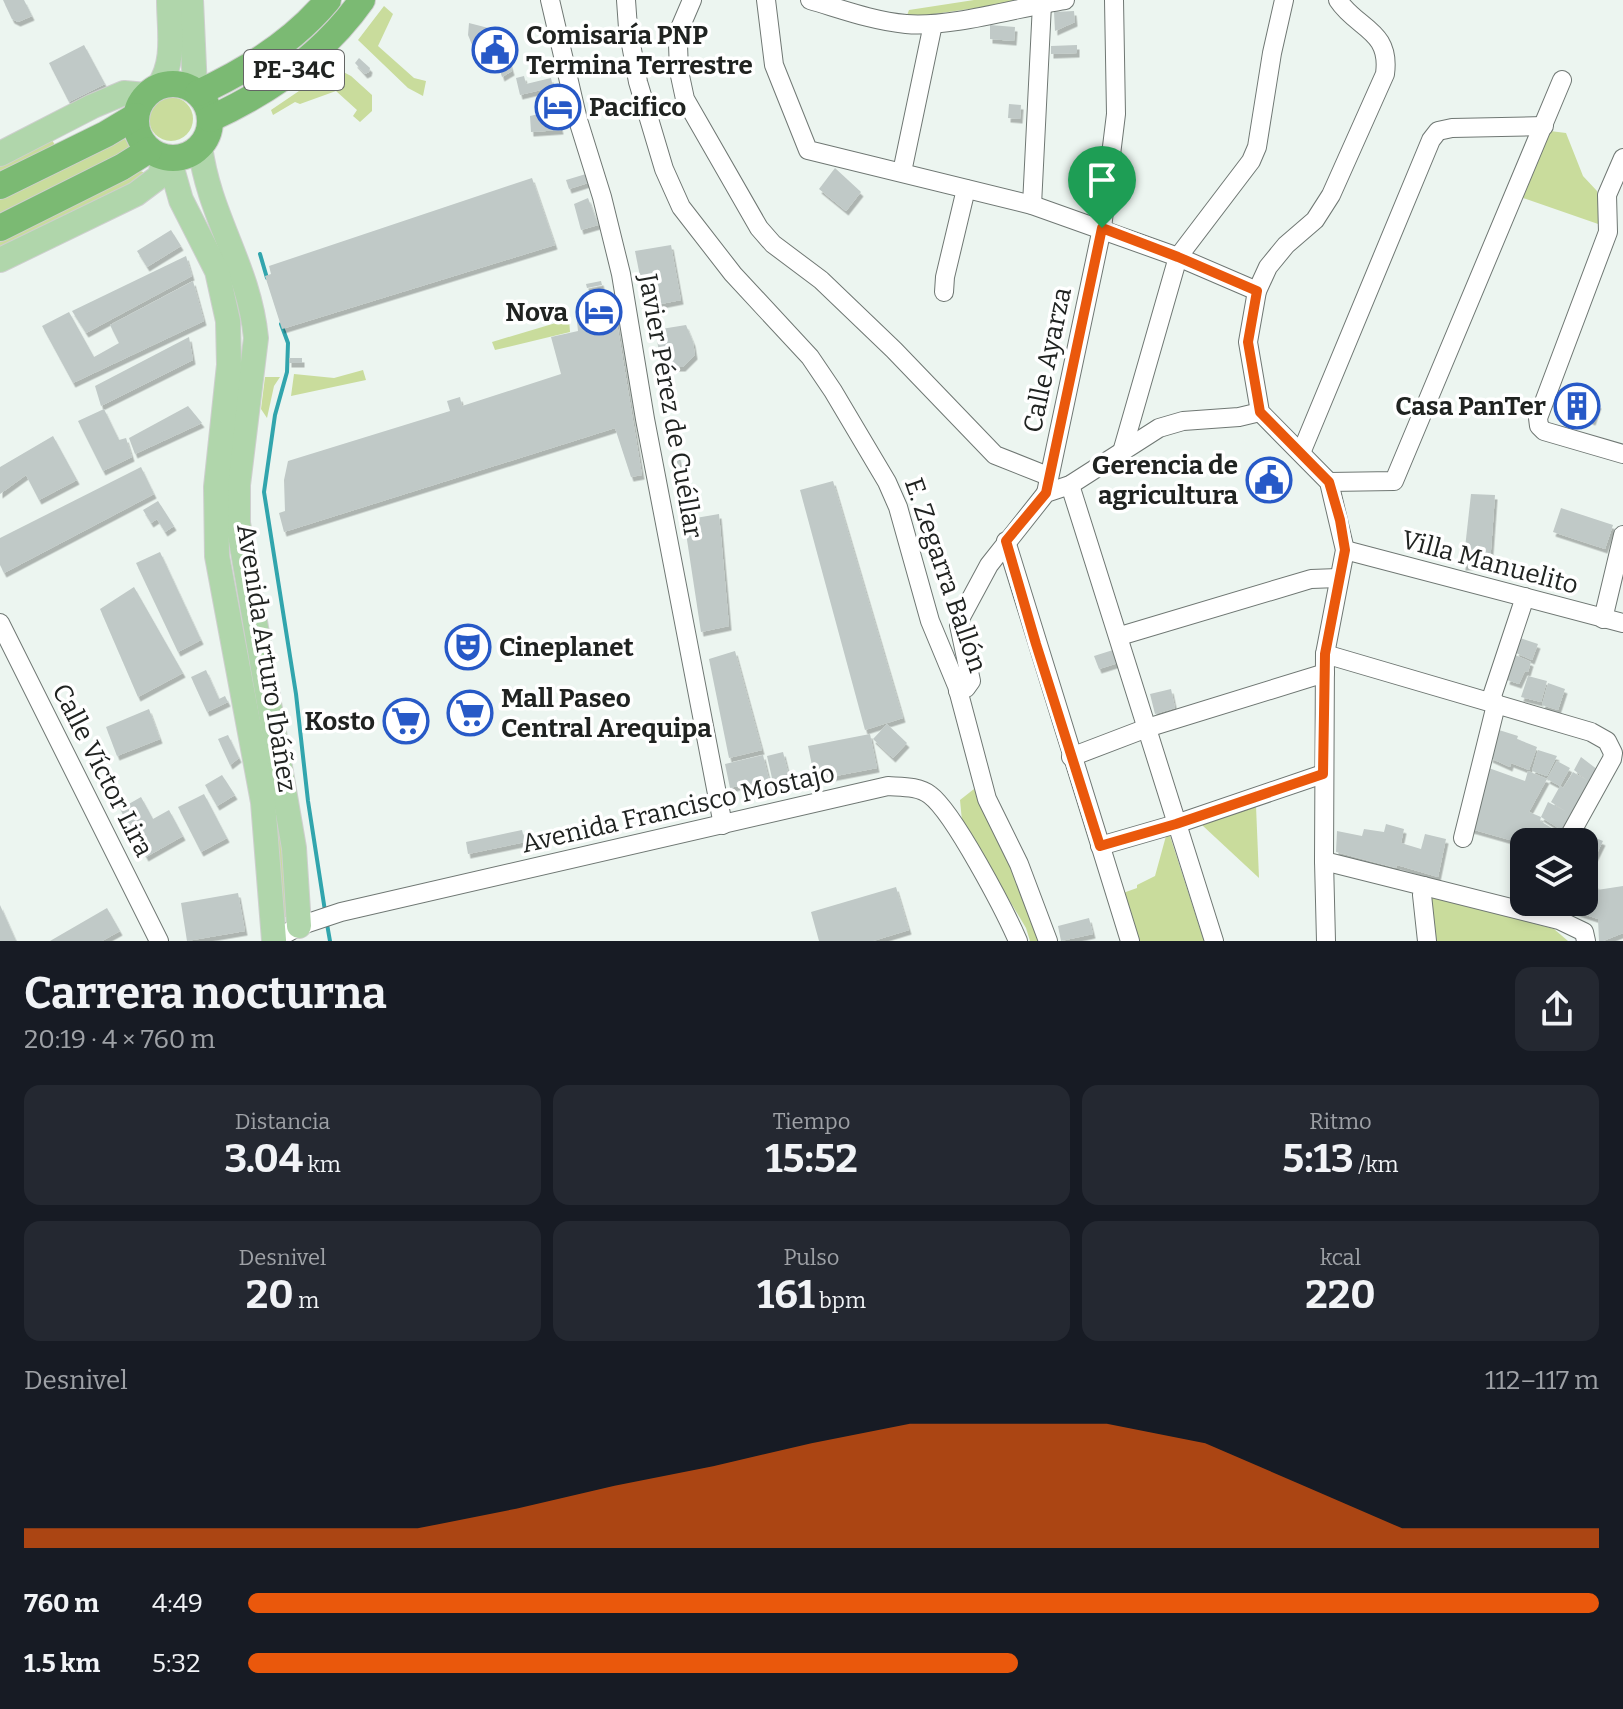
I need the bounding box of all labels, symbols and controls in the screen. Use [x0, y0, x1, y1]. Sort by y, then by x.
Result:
place label: Comisaría PNP Termina Terrestre [526, 20, 753, 81]
public building icon: Comisaría PNP Termina Terrestre [471, 26, 519, 74]
road number: PE-34C [244, 50, 344, 90]
hotel icon: Pacifico [534, 83, 582, 131]
place label: Pacifico [589, 92, 686, 123]
pin [1068, 146, 1136, 228]
icon: arrive [1080, 158, 1124, 202]
street label: Javier Pérez de Cuéllar [632, 271, 709, 541]
street label: Calle Ayarza [1017, 285, 1078, 436]
hotel icon: Nova [575, 288, 623, 336]
place label: Nova [505, 297, 568, 328]
building icon: Casa PanTer [1553, 382, 1601, 430]
place label: Casa PanTer [1395, 391, 1546, 422]
place label: Gerencia de agricultura [1092, 450, 1238, 511]
public building icon: Gerencia de agricultura [1245, 456, 1293, 504]
street label: E. Zegarra Ballón [898, 474, 993, 677]
street label: Avenida Arturo Ibáñez [230, 522, 303, 794]
street label: Villa Manuelito [1398, 524, 1582, 601]
theatre icon: Cineplanet [444, 623, 492, 671]
place label: Cineplanet [499, 632, 634, 663]
street label: Calle Víctor Lira [46, 679, 160, 862]
place label: Mall Paseo Central Arequipa [501, 683, 712, 744]
supermarket icon: Mall Paseo Central Arequipa [446, 689, 494, 737]
supermarket icon: Kosto [382, 697, 430, 745]
place label: Kosto [304, 706, 375, 737]
street label: Avenida Francisco Mostajo [518, 757, 838, 860]
map controls [1510, 828, 1598, 916]
button: layers [1510, 828, 1598, 916]
text: Carrera nocturna [24, 967, 387, 1020]
button: share [1515, 967, 1599, 1051]
text: 20:19 · 4 × 760 m [24, 1024, 215, 1055]
text: Distancia [235, 1108, 330, 1135]
text: Tiempo [773, 1108, 850, 1135]
text: Ritmo [1309, 1108, 1372, 1135]
text: 3.04 [224, 1135, 303, 1183]
text: 15:52 [765, 1135, 858, 1183]
text: 5:13 [1282, 1135, 1354, 1183]
text: km [303, 1151, 341, 1178]
text: /km [1354, 1151, 1399, 1178]
text: Desnivel [239, 1244, 326, 1271]
text: Pulso [784, 1244, 839, 1271]
text: kcal [1320, 1244, 1361, 1271]
text: 20 [246, 1271, 294, 1319]
text: 161 [757, 1271, 815, 1319]
text: 220 [1305, 1271, 1376, 1319]
text: m [294, 1287, 319, 1314]
text: bpm [815, 1287, 866, 1314]
text: Desnivel [24, 1365, 128, 1396]
text: 112–117 m [1485, 1365, 1599, 1396]
text: 760 m [24, 1588, 99, 1619]
text: 4:49 [152, 1588, 203, 1619]
text: 1.5 km [24, 1648, 100, 1679]
text: 5:32 [152, 1648, 200, 1679]

